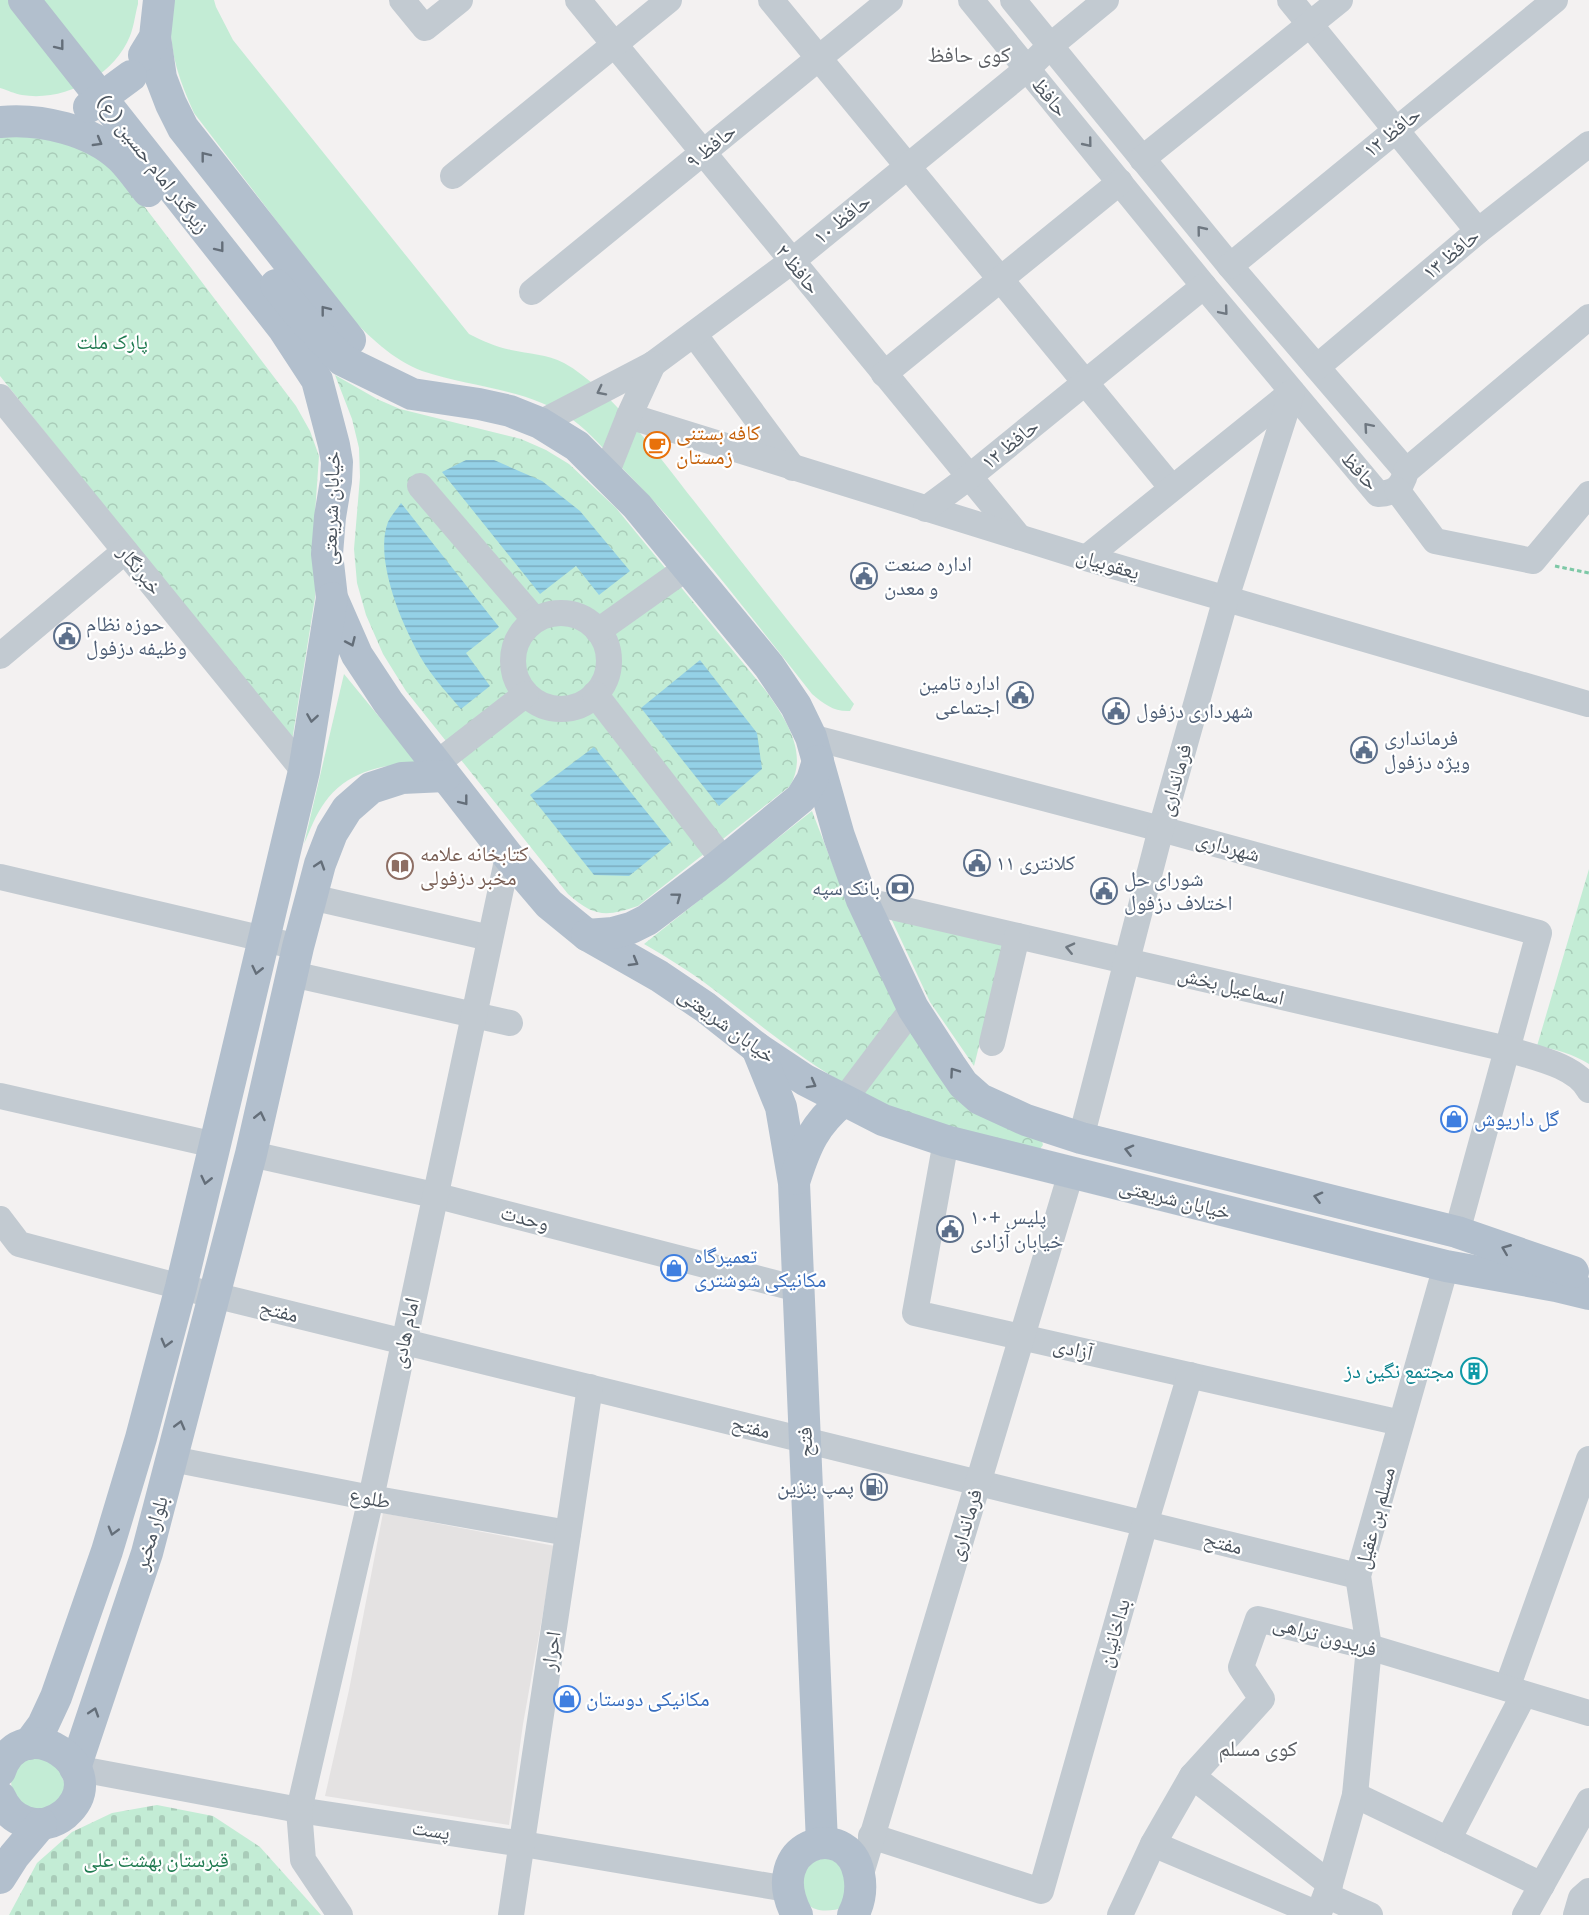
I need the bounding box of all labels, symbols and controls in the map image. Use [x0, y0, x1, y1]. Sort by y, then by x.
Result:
one-way arrow [53, 39, 64, 50]
district label: کوی حافظ [927, 40, 1011, 68]
street label: حافظ [1028, 71, 1075, 121]
street label: زیرگذر امام حسین (ع) [90, 89, 216, 239]
street label: حافظ ۱۲ [1357, 100, 1425, 162]
street label: حافظ ۹ [680, 117, 740, 173]
one-way arrow [92, 135, 102, 147]
one-way arrow [1080, 136, 1091, 147]
one-way arrow [202, 152, 213, 163]
street label: حافظ ۱۰ [807, 187, 875, 249]
street label: حافظ ۱۳ [1416, 222, 1484, 284]
one-way arrow [1197, 226, 1208, 237]
street label: حافظ ۲ [771, 238, 827, 298]
one-way arrow [212, 242, 223, 253]
one-way arrow [1216, 304, 1227, 315]
one-way arrow [322, 306, 333, 317]
park label: پارک ملت [76, 328, 148, 354]
one-way arrow [597, 384, 608, 395]
street label: حافظ ۱۲ [975, 412, 1043, 474]
place label: کافه بستنی زمستان [676, 419, 760, 469]
one-way arrow [1364, 423, 1375, 434]
cafe icon: کافه بستنی زمستان [642, 430, 672, 460]
street label: حافظ [1337, 445, 1385, 495]
street label: خیابان شریعتی [315, 451, 346, 565]
street label: خبرنگار [112, 538, 169, 599]
street label: یعقوبیان [1074, 542, 1143, 584]
place label: اداره صنعت و معدن [884, 550, 972, 600]
public building icon: اداره صنعت و معدن [849, 561, 879, 591]
place label: حوزه نظام وظیفه دزفول [86, 610, 187, 660]
public building icon: حوزه نظام وظیفه دزفول [52, 621, 82, 651]
one-way arrow [344, 636, 356, 647]
place label: اداره تامین اجتماعی [919, 669, 1000, 720]
public building icon: اداره تامین اجتماعی [1005, 680, 1035, 710]
public building icon: شهرداری دزفول [1101, 696, 1131, 726]
place label: شهرداری دزفول [1136, 697, 1253, 723]
one-way arrow [307, 714, 319, 723]
place label: فرمانداری ویژه دزفول [1384, 724, 1470, 774]
public building icon: فرمانداری ویژه دزفول [1349, 735, 1379, 765]
street label: فرمانداری [1151, 741, 1197, 819]
one-way arrow [457, 794, 468, 805]
street label: شهرداری [1193, 825, 1263, 867]
place label: کتابخانه علامه مخبر دزفولی [420, 840, 529, 891]
public building icon: کلانتری ۱۱ [962, 848, 992, 878]
place label: کلانتری ۱۱ [996, 849, 1075, 875]
library icon: کتابخانه علامه مخبر دزفولی [385, 851, 415, 881]
one-way arrow [313, 860, 325, 871]
place label: شورای حل اختلاف دزفول [1124, 865, 1233, 915]
bank icon: بانک سپه [885, 873, 915, 903]
place label: بانک سپه [812, 874, 880, 900]
public building icon: شورای حل اختلاف دزفول [1089, 876, 1119, 906]
one-way arrow [670, 893, 681, 904]
one-way arrow [1065, 943, 1075, 956]
one-way arrow [628, 955, 638, 966]
street label: اسماعیل بخش [1175, 960, 1287, 1011]
one-way arrow [251, 965, 264, 975]
street label: خیابان شریعتی [673, 980, 781, 1069]
one-way arrow [951, 1067, 962, 1078]
one-way arrow [806, 1077, 816, 1088]
shop icon: گل داریوش [1439, 1104, 1469, 1134]
place label: گل داریوش [1474, 1105, 1560, 1132]
one-way arrow [253, 1111, 266, 1121]
one-way arrow [1124, 1144, 1134, 1157]
street label: خیابان شریعتی [1117, 1172, 1234, 1225]
one-way arrow [201, 1175, 214, 1185]
one-way arrow [1313, 1191, 1323, 1204]
street label: وحدت [498, 1198, 552, 1235]
place label: پلیس +۱۰ خیابان آزادی [970, 1203, 1063, 1253]
public building icon: پلیس +۱۰ خیابان آزادی [935, 1214, 965, 1244]
place label: تعمیرگاه مکانیکی شوشتری [694, 1242, 826, 1293]
one-way arrow [1501, 1244, 1512, 1256]
shop icon: تعمیرگاه مکانیکی شوشتری [659, 1253, 689, 1283]
street label: مفتح [257, 1293, 301, 1328]
street label: امام هادی [384, 1295, 426, 1371]
street label: آزادی [1051, 1331, 1096, 1365]
one-way arrow [161, 1337, 173, 1348]
building icon: مجتمع نگین دز [1459, 1356, 1489, 1386]
place label: مجتمع نگین دز [1343, 1357, 1454, 1384]
street label: مفتح [729, 1409, 773, 1444]
one-way arrow [173, 1420, 186, 1430]
street label: فتح [790, 1426, 819, 1458]
street label: مسلم بن عقیل [1348, 1464, 1402, 1572]
fuel station icon: پمپ بنزین [859, 1472, 889, 1502]
place label: پمپ بنزین [777, 1473, 854, 1500]
street label: طلوع [347, 1480, 393, 1515]
street label: فرمانداری [941, 1486, 987, 1564]
street label: بلوار مخبر [127, 1493, 173, 1574]
one-way arrow [108, 1525, 120, 1536]
street label: مفتح [1201, 1525, 1245, 1560]
street label: بداخانیان [1091, 1595, 1135, 1670]
street label: فریدون تراهی [1270, 1609, 1380, 1662]
street label: احرار [534, 1629, 565, 1673]
shop icon: مکانیکی دوستان [552, 1684, 582, 1714]
place label: مکانیکی دوستان [586, 1685, 709, 1712]
one-way arrow [87, 1707, 99, 1718]
district label: کوی مسلم [1219, 1734, 1297, 1763]
street label: پست [410, 1813, 452, 1845]
park label: قبرستان بهشت علی [83, 1846, 229, 1873]

